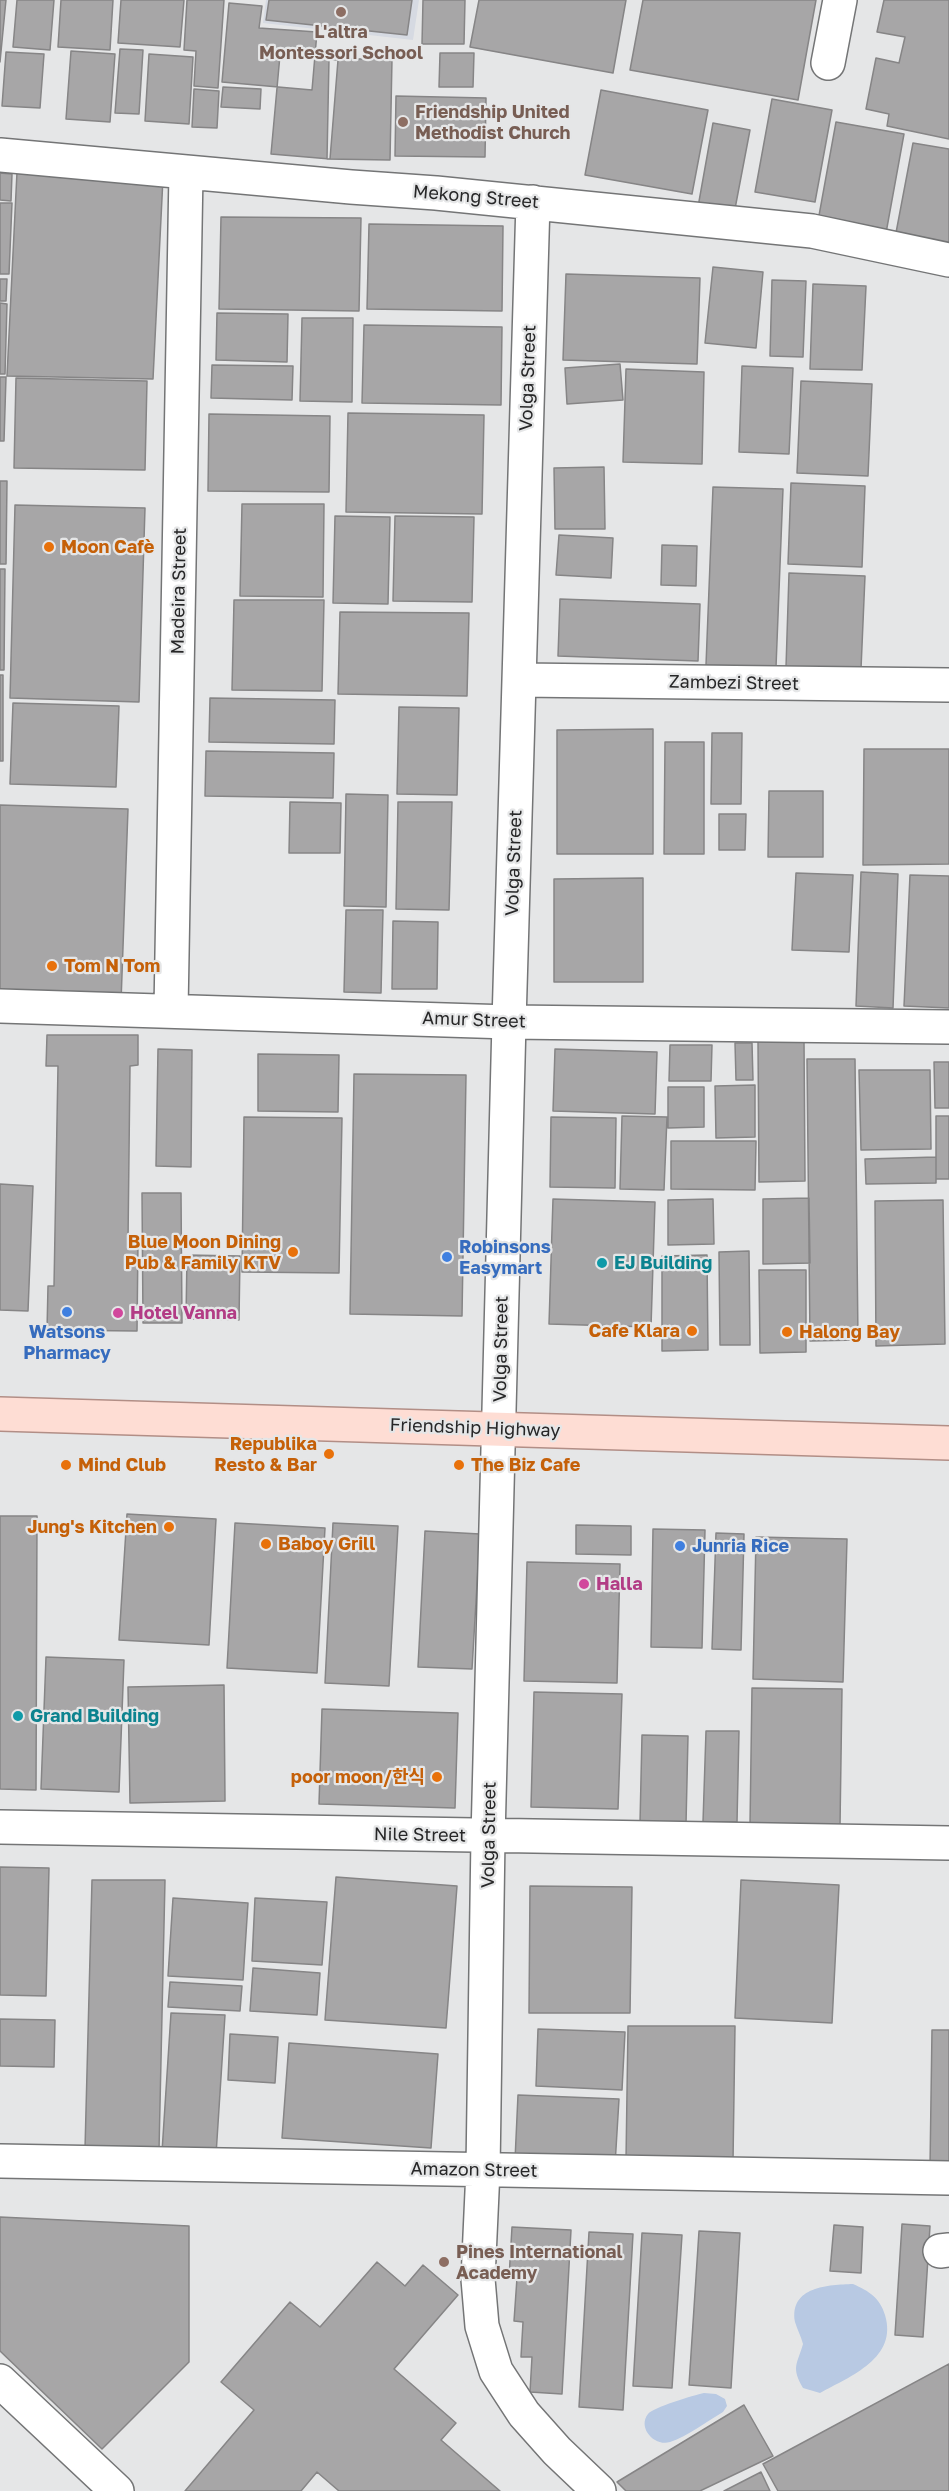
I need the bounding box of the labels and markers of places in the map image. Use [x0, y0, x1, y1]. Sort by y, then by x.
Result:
marker: L'altra Montessori School [334, 5, 348, 19]
place label: L'altra Montessori School [259, 21, 423, 63]
place label: Friendship United Methodist Church [415, 101, 571, 144]
marker: Friendship United Methodist Church [396, 115, 410, 129]
place label: Moon Cafè [61, 536, 154, 558]
marker: Moon Cafè [42, 540, 56, 554]
place label: Tom N Tom [64, 955, 160, 977]
marker: Tom N Tom [45, 959, 59, 973]
place label: Blue Moon Dining Pub & Family KTV [125, 1231, 281, 1274]
place label: Robinsons Easymart [459, 1236, 551, 1278]
marker: Blue Moon Dining Pub & Family KTV [286, 1245, 300, 1259]
marker: Robinsons Easymart [440, 1250, 454, 1264]
place label: EJ Building [614, 1252, 712, 1274]
marker: EJ Building [595, 1256, 609, 1270]
place label: Hotel Vanna [130, 1302, 237, 1324]
marker: Watsons Pharmacy [60, 1305, 74, 1319]
marker: Hotel Vanna [111, 1306, 125, 1320]
place label: Cafe Klara [589, 1320, 680, 1342]
place label: Watsons Pharmacy [23, 1321, 111, 1364]
place label: Halong Bay [799, 1321, 900, 1343]
marker: Cafe Klara [685, 1324, 699, 1338]
marker: Halong Bay [780, 1325, 794, 1339]
place label: Republika Resto & Bar [214, 1433, 317, 1476]
marker: Republika Resto & Bar [322, 1447, 336, 1461]
place label: Mind Club [78, 1454, 166, 1476]
place label: The Biz Cafe [471, 1454, 580, 1476]
marker: Mind Club [59, 1458, 73, 1472]
marker: The Biz Cafe [452, 1458, 466, 1472]
place label: Jung's Kitchen [27, 1516, 157, 1538]
marker: Jung's Kitchen [162, 1520, 176, 1534]
place label: Baboy Grill [278, 1533, 375, 1555]
place label: Junria Rice [692, 1535, 789, 1557]
marker: Baboy Grill [259, 1537, 273, 1551]
marker: Junria Rice [673, 1539, 687, 1553]
place label: Halla [596, 1573, 643, 1595]
marker: Halla [577, 1577, 591, 1591]
place label: Grand Building [30, 1705, 159, 1727]
marker: Grand Building [11, 1709, 25, 1723]
place label: poor moon/한식 [291, 1766, 425, 1788]
marker: poor moon/한식 [430, 1770, 444, 1784]
place label: Pines International Academy [456, 2241, 623, 2284]
marker: Pines International Academy [437, 2255, 451, 2269]

